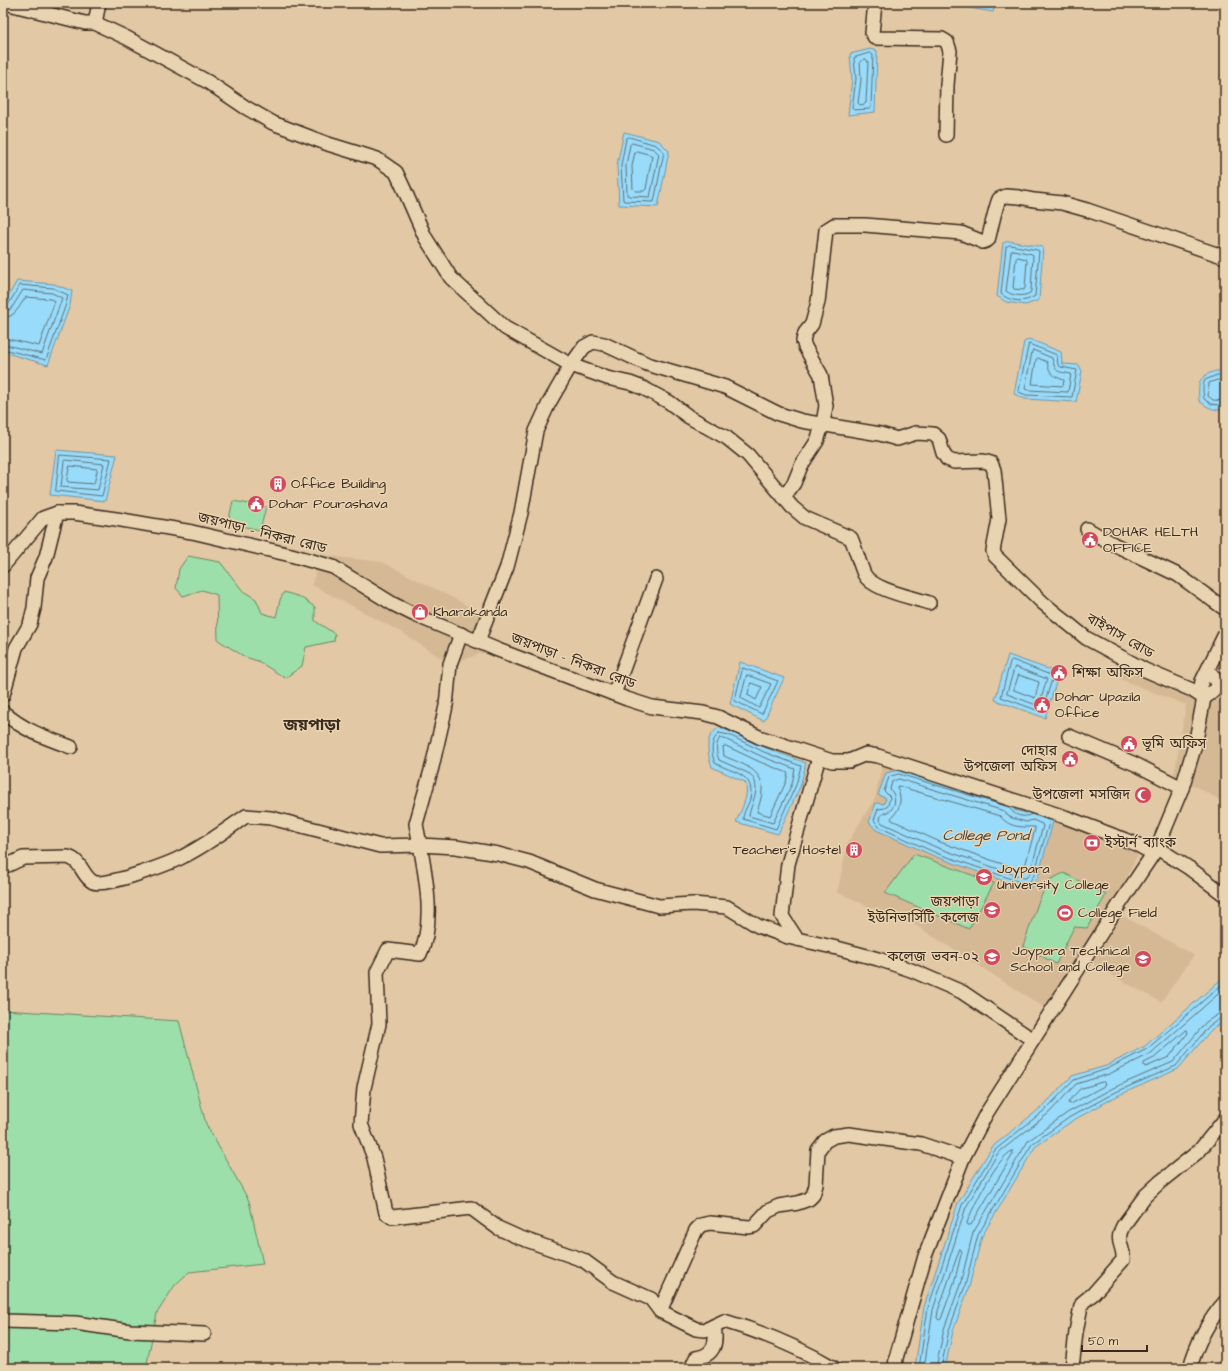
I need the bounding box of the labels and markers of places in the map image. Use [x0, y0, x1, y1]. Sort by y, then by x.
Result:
building icon: Office Building [268, 474, 288, 494]
place label: Office Building [291, 474, 386, 494]
public building icon: Dohar Pourashava [246, 494, 266, 514]
place label: Dohar Pourashava [269, 494, 388, 514]
place label: DOHAR HELTH OFFICE [1103, 522, 1199, 558]
public building icon: DOHAR HELTH OFFICE [1080, 530, 1100, 550]
shop icon: Kharakanda [410, 602, 430, 622]
place label: Kharakanda [433, 602, 507, 622]
public building icon: শিক্ষা অফিস [1049, 663, 1069, 683]
place label: শিক্ষা অফিস [1071, 663, 1144, 683]
place label: Dohar Upazila Office [1055, 687, 1141, 723]
public building icon: Dohar Upazila Office [1032, 695, 1052, 715]
public building icon: ভূমি অফিস [1119, 734, 1139, 754]
place label: ভূমি অফিস [1141, 734, 1207, 754]
place label: দোহার উপজেলা অফিস [963, 741, 1058, 777]
public building icon: দোহার উপজেলা অফিস [1060, 749, 1080, 769]
place label: উপজেলা মসজিদ [1031, 785, 1130, 805]
mosque icon: উপজেলা মসজিদ [1133, 785, 1153, 805]
bank icon: ইস্টার্ন ব্যাংক [1082, 833, 1102, 853]
place label: ইস্টার্ন ব্যাংক [1104, 833, 1177, 853]
place label: Teacher's Hostel [733, 840, 841, 860]
building icon: Teacher's Hostel [844, 840, 864, 860]
place label: Joypara University College [997, 859, 1110, 895]
school or university icon: Joypara University College [974, 867, 994, 887]
place label: জয়পাড়া ইউনিভার্সিটি কলেজ [867, 892, 980, 928]
school or university icon: জয়পাড়া ইউনিভার্সিটি কলেজ [982, 900, 1002, 920]
sports icon: College Field [1055, 903, 1075, 923]
place label: College Field [1078, 903, 1157, 923]
place label: Joypara Technical School and College [1010, 941, 1130, 977]
place label: কলেজ ভবন-০২ [886, 947, 980, 967]
school or university icon: কলেজ ভবন-০২ [982, 947, 1002, 967]
school or university icon: Joypara Technical School and College [1133, 949, 1153, 969]

